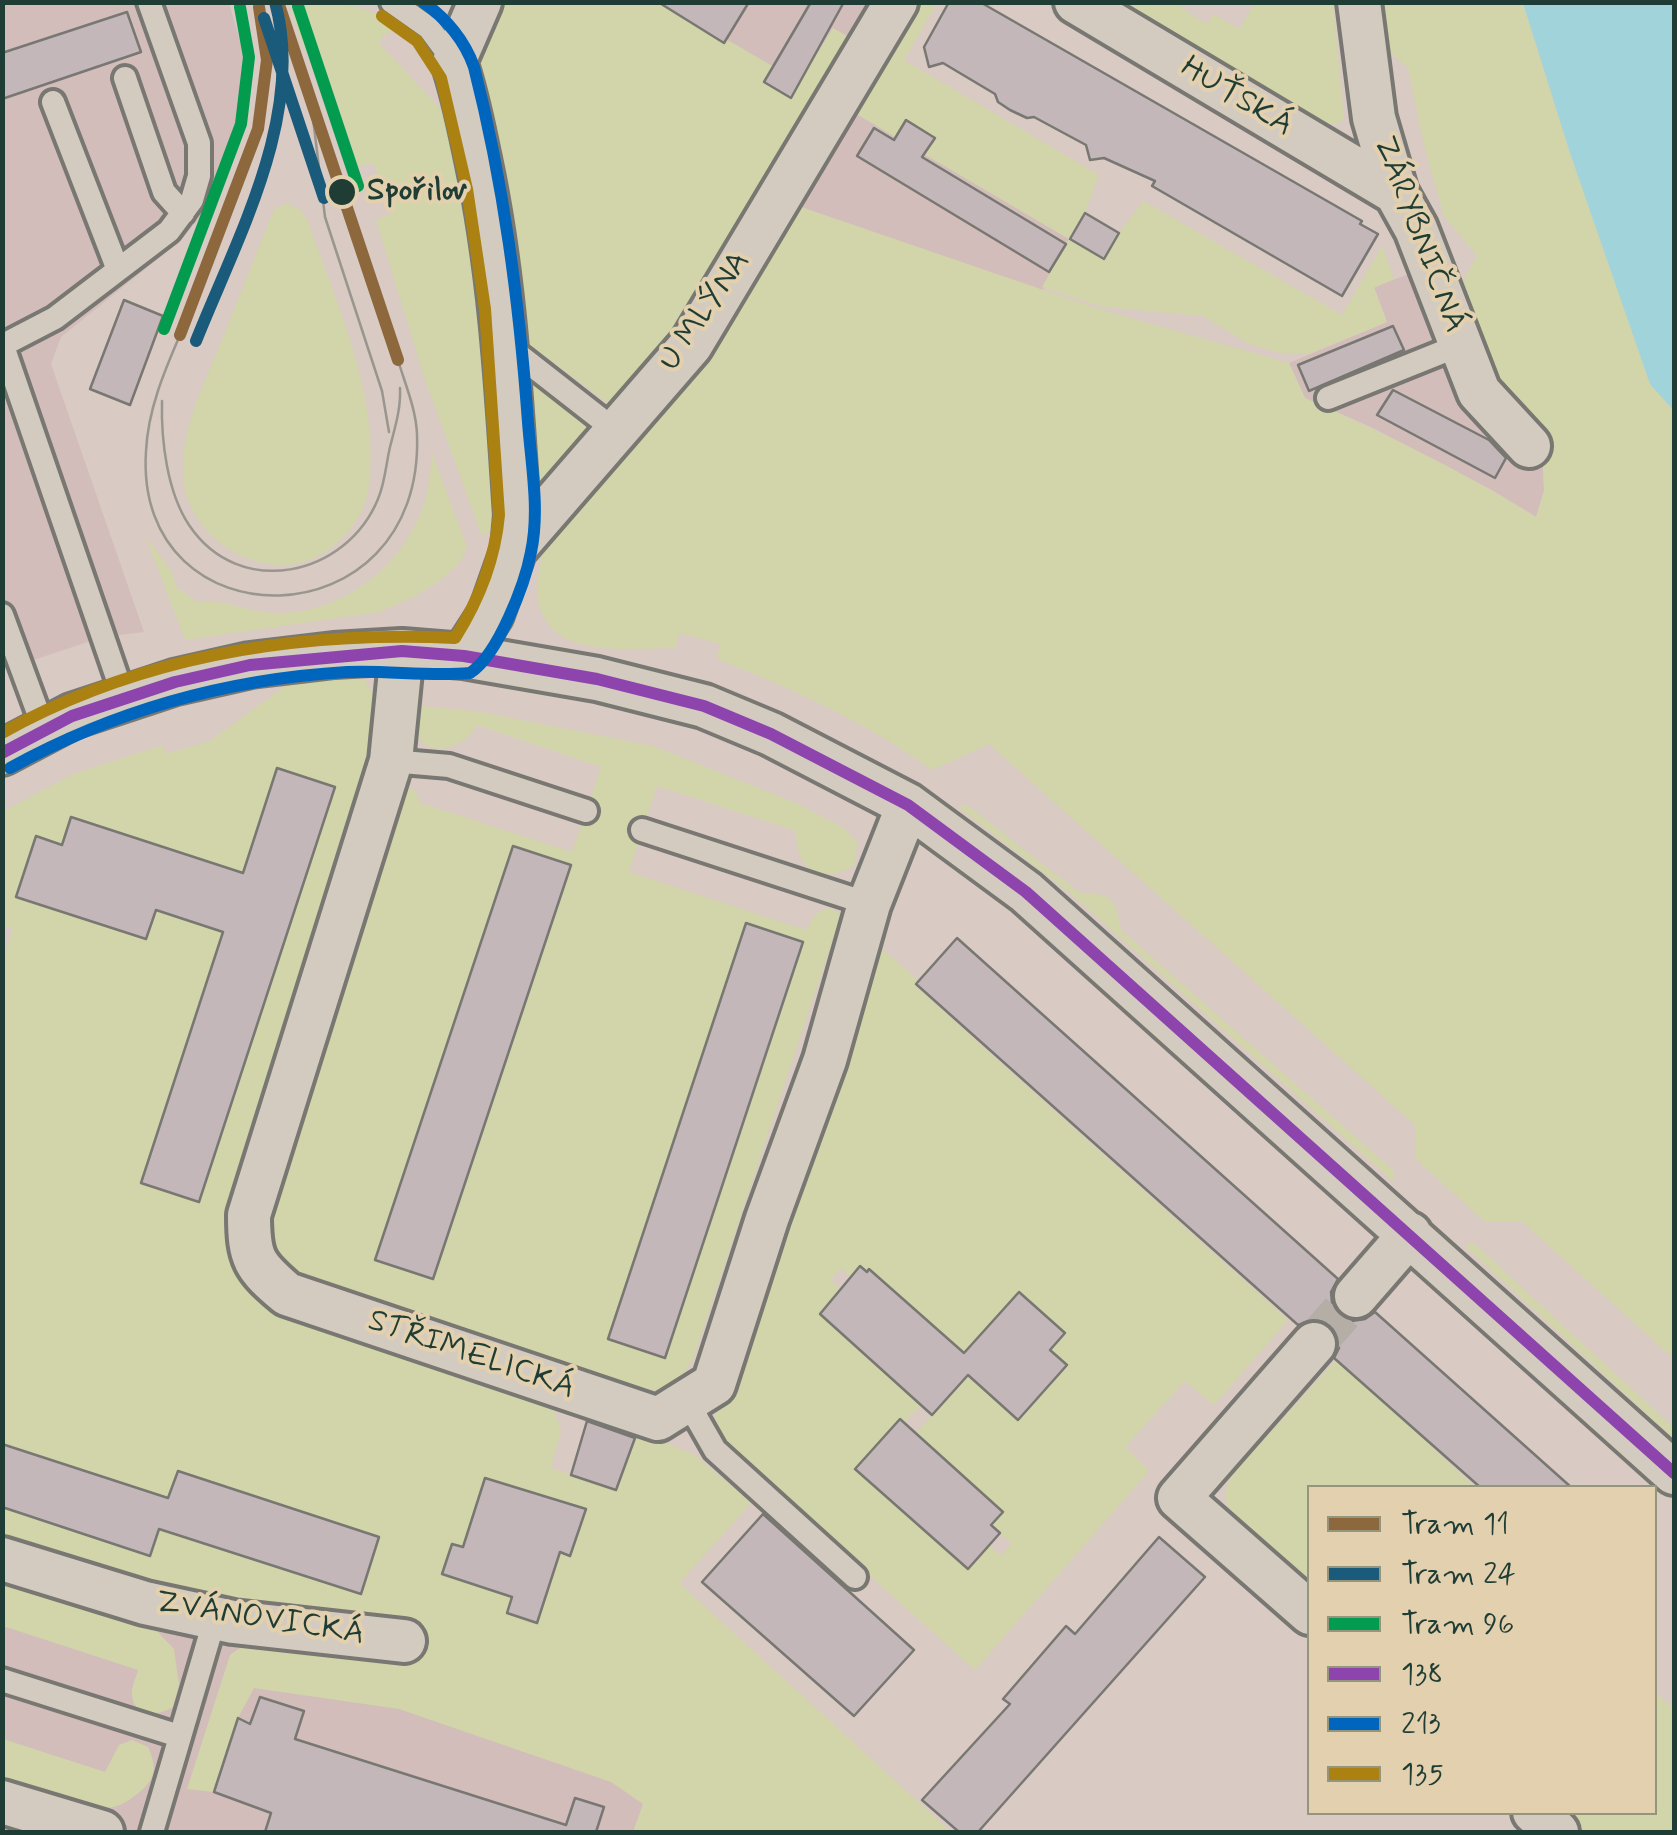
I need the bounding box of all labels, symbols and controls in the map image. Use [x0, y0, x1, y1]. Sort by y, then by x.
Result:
street label: HUŤSKÁ [1173, 49, 1299, 147]
street label: ZÁRYBNIČNÁ [1363, 132, 1473, 338]
place label: Spořilov [367, 173, 467, 211]
marker: Spořilov [326, 176, 358, 208]
street label: U MLÝNA [652, 245, 760, 379]
street label: STŘIMELICKÁ [363, 1303, 579, 1409]
legend [1307, 1485, 1657, 1815]
text: Tram 11 [1401, 1505, 1509, 1544]
text: Tram 24 [1401, 1555, 1516, 1594]
street label: ZVÁNOVICKÁ [153, 1585, 367, 1655]
text: Tram 96 [1401, 1605, 1514, 1644]
text: 138 [1401, 1655, 1443, 1694]
text: 213 [1401, 1705, 1441, 1744]
text: 135 [1401, 1755, 1444, 1794]

